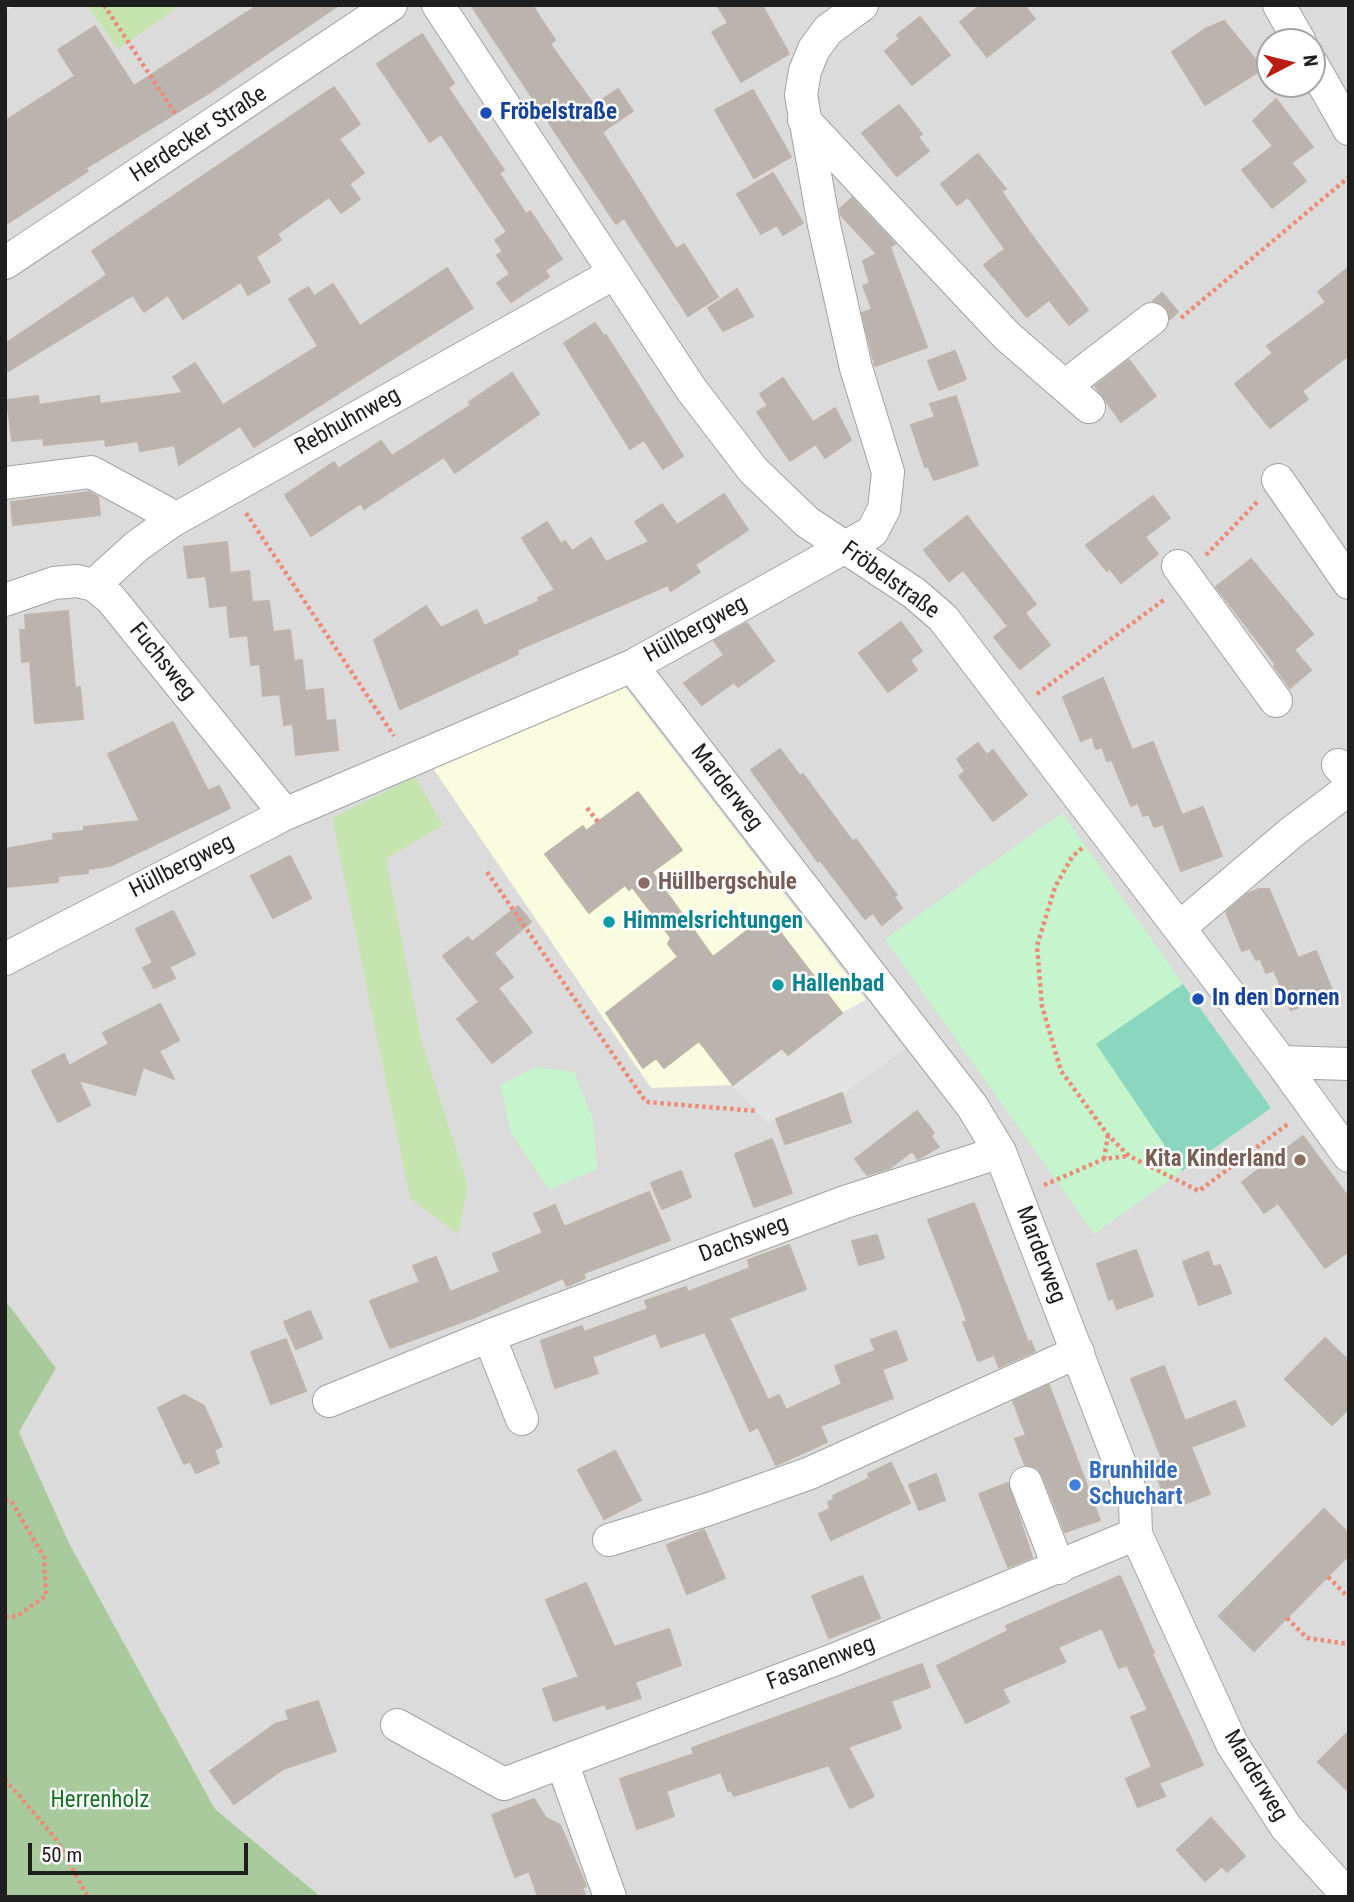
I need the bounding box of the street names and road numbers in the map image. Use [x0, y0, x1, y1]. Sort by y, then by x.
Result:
street label: Herdecker Straße [126, 81, 272, 189]
street label: Rebhuhnweg [291, 382, 405, 462]
street label: Fröbelstraße [836, 536, 944, 626]
street label: Hüllbergweg [640, 590, 752, 670]
street label: Fuchsweg [123, 618, 201, 706]
street label: Marderweg [684, 739, 768, 837]
street label: Hüllbergweg [125, 829, 239, 905]
street label: Marderweg [1009, 1203, 1071, 1307]
street label: Dachsweg [695, 1210, 793, 1270]
street label: Fasanenweg [763, 1631, 879, 1697]
street label: Marderweg [1217, 1725, 1293, 1827]

